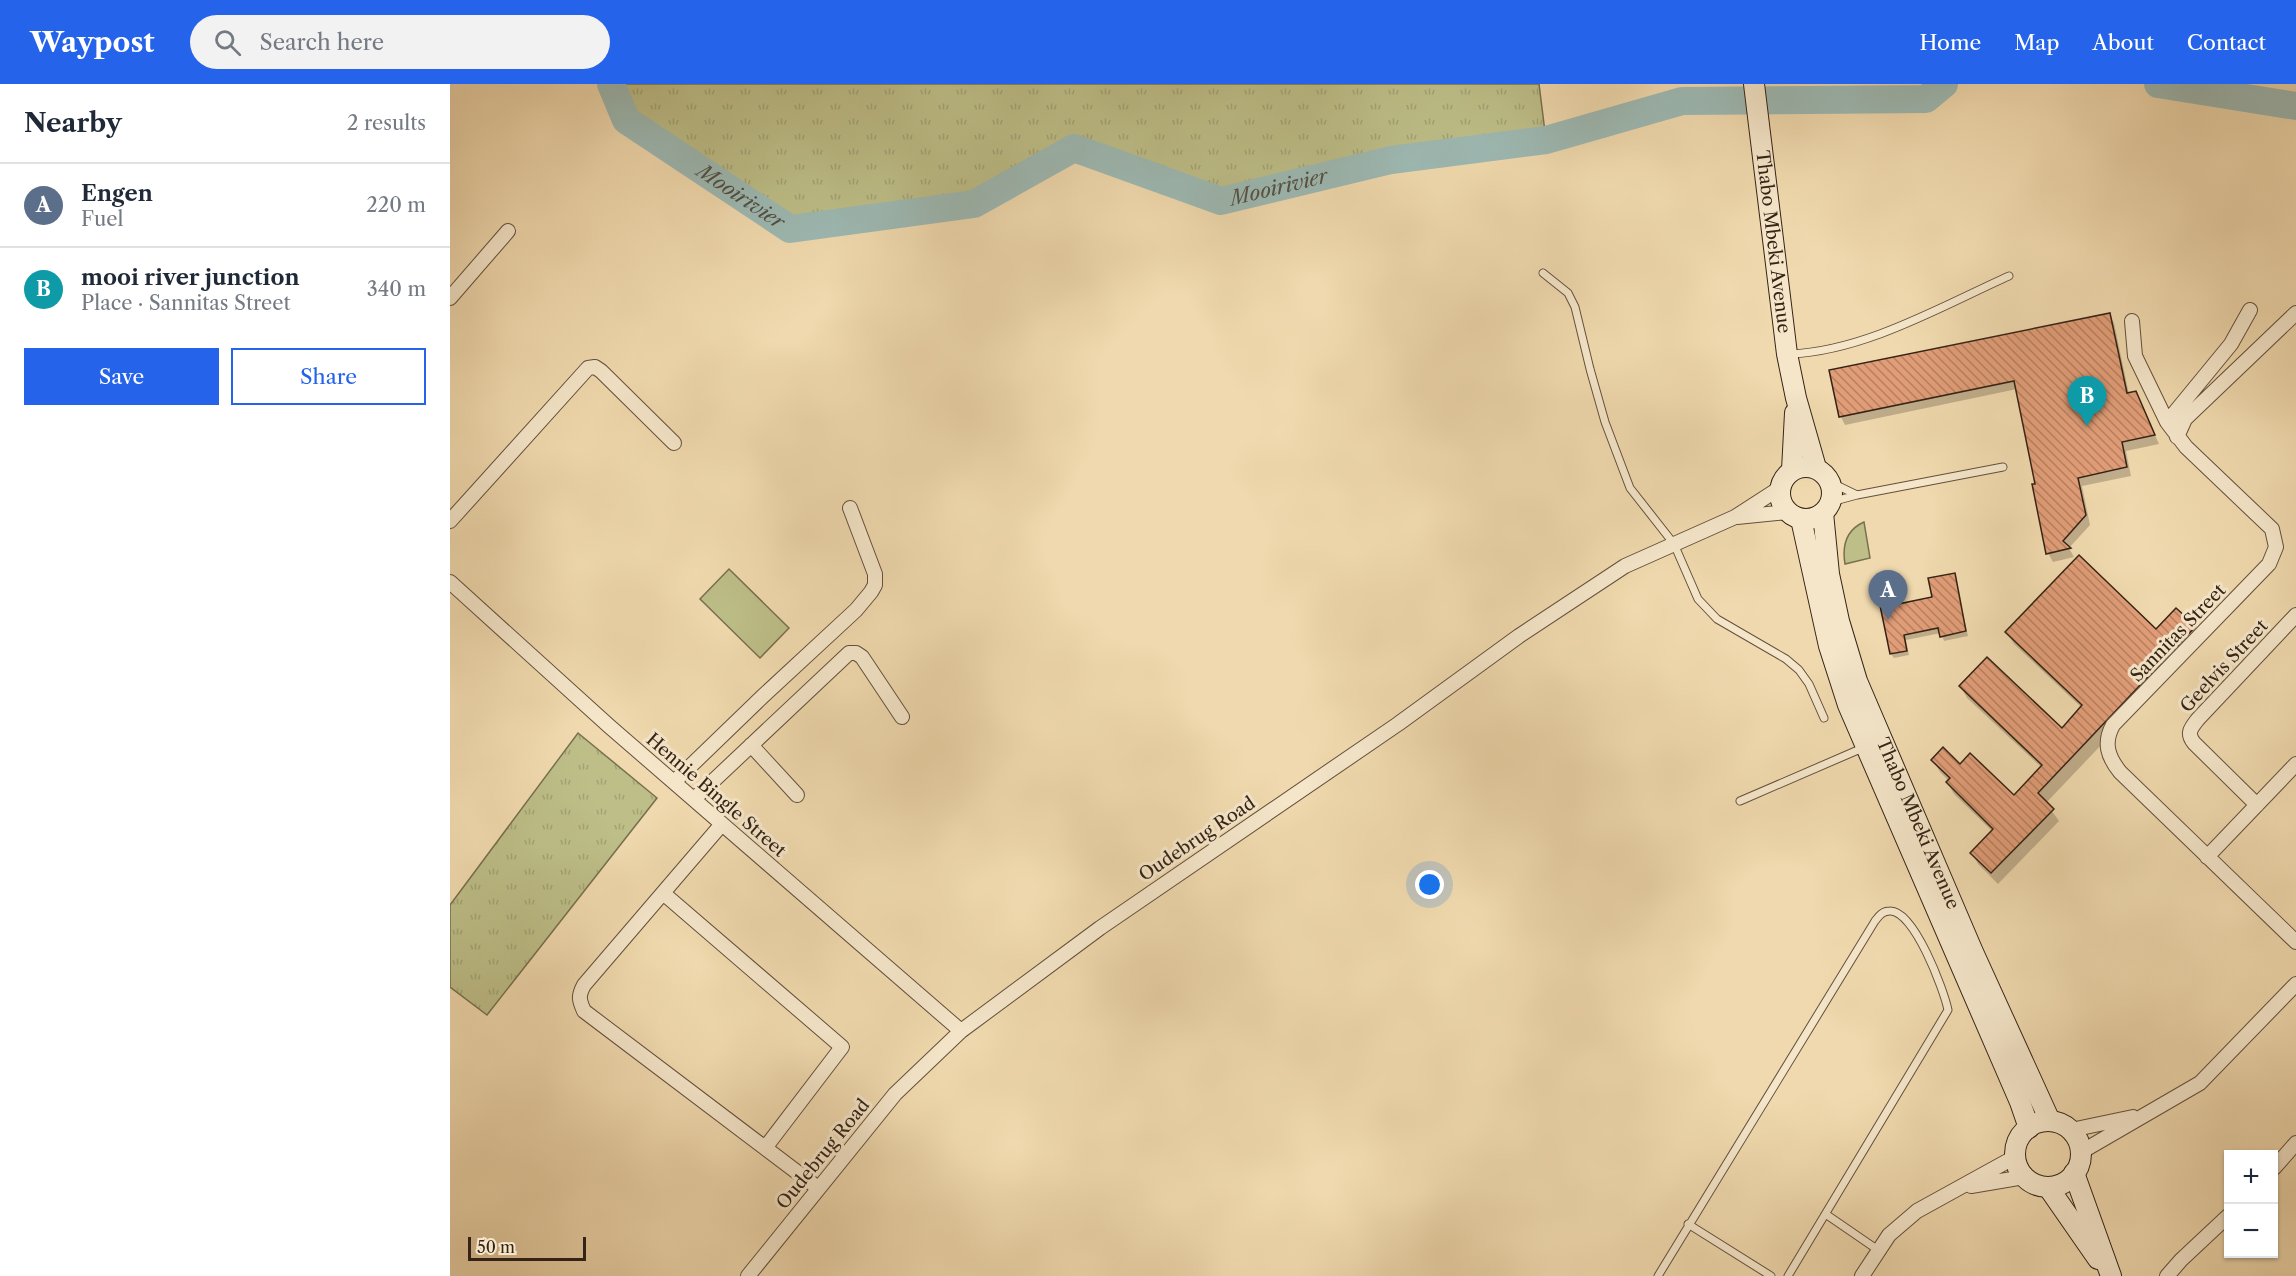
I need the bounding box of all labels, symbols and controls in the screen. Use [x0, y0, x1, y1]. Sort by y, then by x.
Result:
search box [190, 15, 610, 69]
text: Waypost [30, 25, 154, 59]
icon: search [211, 26, 244, 59]
text: Search here [259, 29, 384, 56]
text: Home [1920, 30, 1981, 55]
text: Map [2014, 30, 2059, 55]
text: About [2092, 30, 2154, 55]
text: Contact [2187, 30, 2266, 55]
text: Nearby [24, 107, 122, 139]
text: 2 results [347, 111, 426, 135]
street label: Thabo Mbeki Avenue [1751, 149, 1795, 335]
water label: Mooirivier [691, 158, 791, 235]
water label: Mooirivier [1226, 163, 1332, 211]
text: Engen [81, 180, 153, 207]
text: A [36, 193, 51, 217]
text: 220 m [366, 193, 426, 217]
text: Fuel [81, 207, 123, 231]
text: mooi river junction [81, 264, 300, 291]
text: B [36, 277, 51, 301]
text: 340 m [367, 277, 426, 301]
text: Place · Sannitas Street [81, 291, 291, 315]
button: Save [24, 348, 219, 405]
button: Share [231, 348, 426, 405]
pin: B [2068, 376, 2106, 426]
pin: A [1868, 570, 1908, 620]
street label: Sannitas Street [2126, 579, 2231, 687]
street label: Geelvis Street [2175, 615, 2273, 717]
street label: Hennie Bingle Street [642, 728, 791, 862]
street label: Thabo Mbeki Avenue [1872, 735, 1964, 912]
street label: Oudebrug Road [1135, 792, 1259, 886]
your location [1415, 870, 1444, 899]
street label: Oudebrug Road [772, 1094, 874, 1214]
map controls [2224, 1150, 2278, 1258]
button: + [2224, 1150, 2278, 1204]
button: − [2224, 1204, 2278, 1258]
scale bar [468, 1234, 586, 1262]
text: 50 m [477, 1237, 515, 1257]

